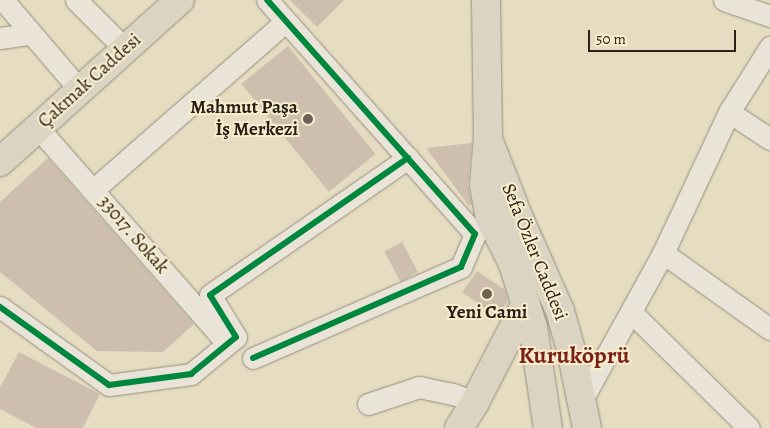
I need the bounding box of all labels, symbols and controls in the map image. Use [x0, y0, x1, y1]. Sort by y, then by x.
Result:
scale bar [590, 20, 738, 52]
street label: Çakmak Caddesi [34, 29, 146, 133]
text: 50 m [596, 29, 626, 49]
place label: Mahmut Paşa İş Merkezi [190, 97, 298, 141]
marker: Mahmut Paşa İş Merkezi [302, 113, 314, 125]
street label: Sefa Özler Caddesi [496, 180, 572, 324]
street label: 33017. Sokak [93, 191, 173, 279]
marker: Yeni Cami [481, 288, 493, 300]
place label: Yeni Cami [447, 302, 527, 324]
district label: Kuruköprü [518, 342, 630, 370]

